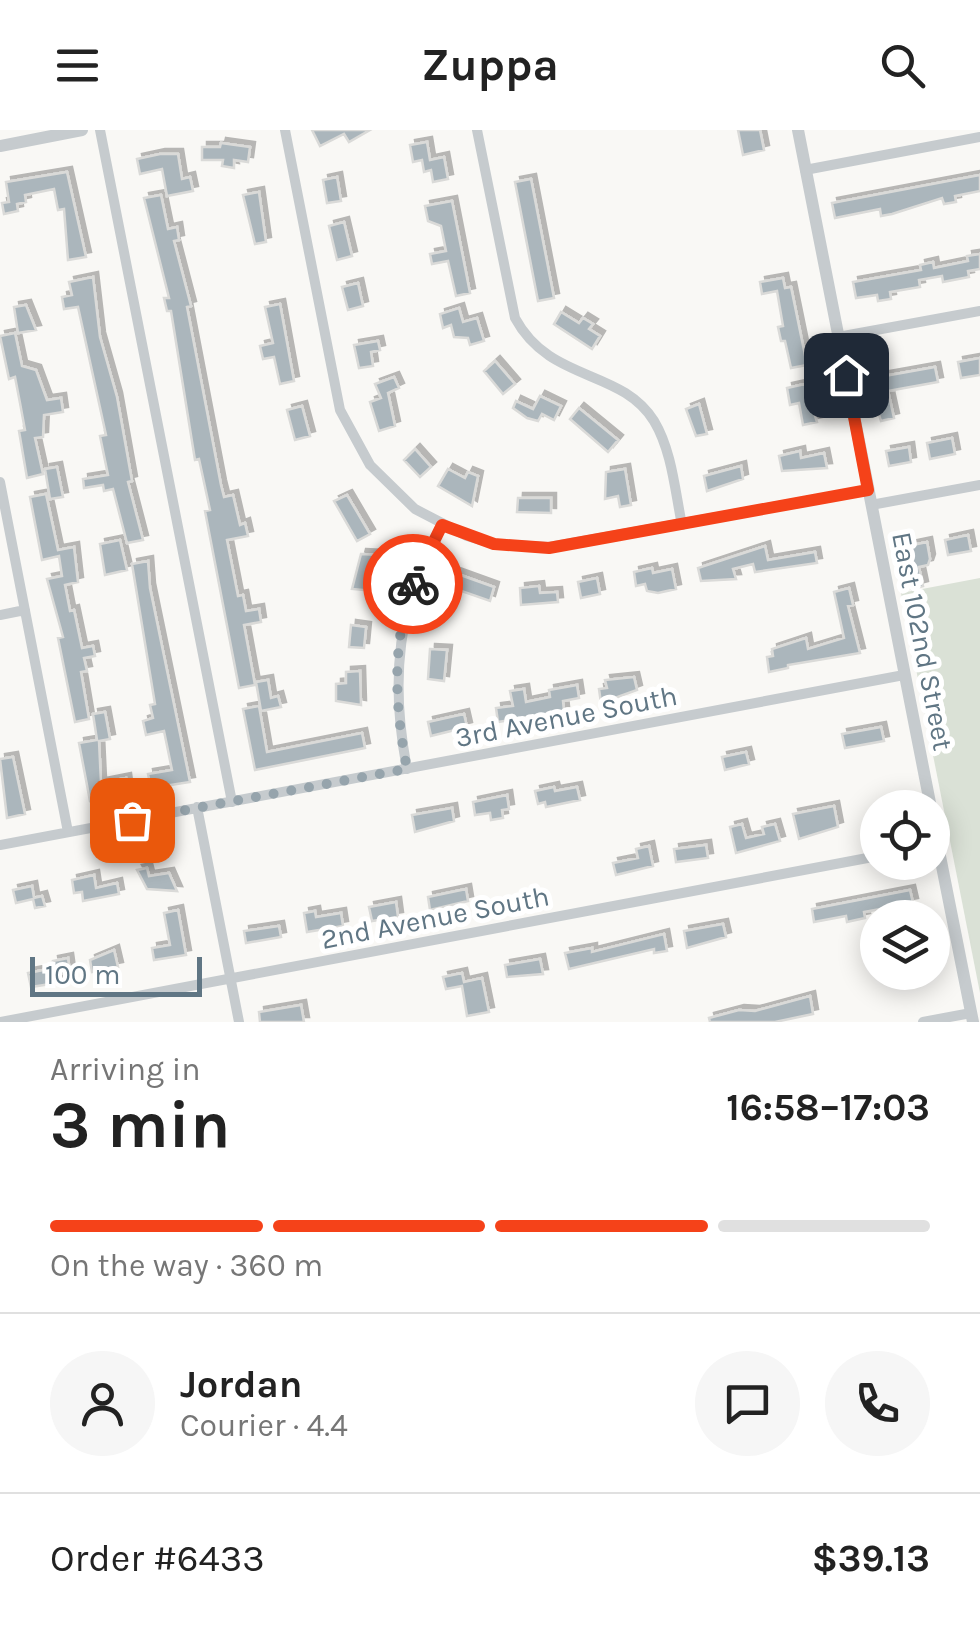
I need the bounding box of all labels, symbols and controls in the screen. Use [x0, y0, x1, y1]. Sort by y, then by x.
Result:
icon: menu [50, 38, 105, 93]
icon: search [875, 38, 930, 93]
text: Zuppa [421, 39, 559, 91]
pin [804, 333, 889, 418]
icon: home [819, 348, 874, 403]
street label: East 102nd Street [885, 529, 960, 753]
courier [363, 534, 463, 634]
icon: bike [386, 557, 441, 612]
street label: 3rd Avenue South [452, 679, 680, 754]
pin [90, 778, 175, 863]
map controls [860, 790, 950, 990]
button: locate [860, 790, 950, 880]
icon: bag [105, 793, 160, 848]
street label: 2nd Avenue South [318, 879, 552, 956]
button: layers [860, 900, 950, 990]
scale bar [30, 952, 202, 996]
text: 100 m [45, 958, 120, 991]
text: Arriving in [50, 1051, 201, 1088]
text: 16:58–17:03 [726, 1085, 930, 1130]
text: 3 min [50, 1087, 230, 1163]
text: On the way · 360 m [50, 1247, 323, 1284]
button: person [50, 1351, 155, 1456]
button: chat [695, 1351, 800, 1456]
button: phone [825, 1351, 930, 1456]
text: Jordan [180, 1362, 303, 1407]
text: Courier · 4.4 [180, 1407, 348, 1444]
text: Order #6433 [50, 1536, 265, 1581]
text: $39.13 [812, 1536, 930, 1581]

